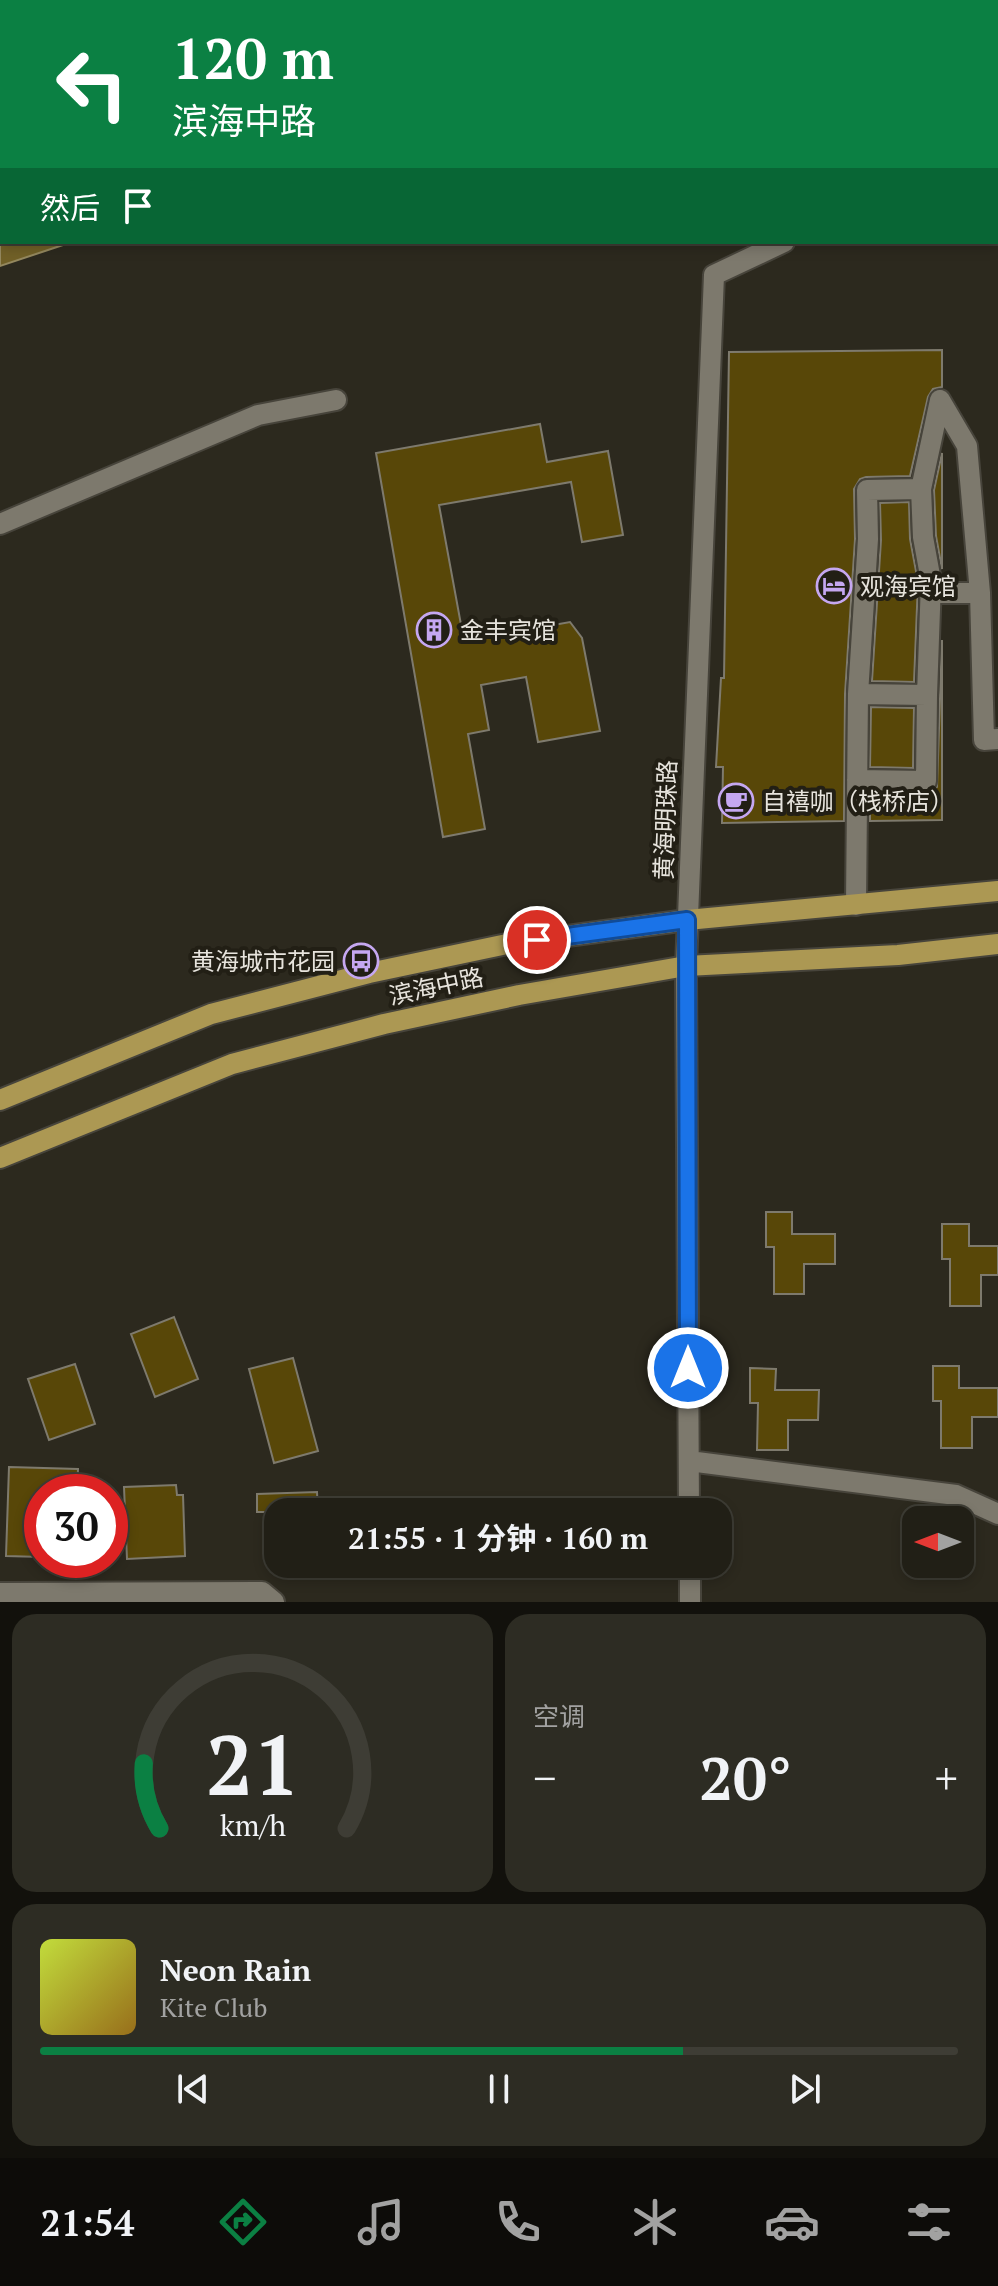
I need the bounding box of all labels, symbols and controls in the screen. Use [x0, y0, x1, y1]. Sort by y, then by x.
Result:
text: 120 m [172, 21, 334, 95]
icon: left [40, 32, 144, 136]
text: 滨海中路 [172, 97, 316, 144]
icon: arrive [116, 184, 160, 228]
text: 然后 [40, 188, 100, 228]
hotel icon: 观海宾馆 [815, 567, 853, 605]
place label: 观海宾馆 [860, 570, 956, 602]
building icon: 金丰宾馆 [415, 611, 453, 649]
place label: 金丰宾馆 [460, 614, 556, 646]
street label: 黄海明珠路 [647, 759, 683, 881]
cafe icon: 自禧咖（栈桥店） [717, 782, 755, 820]
place label: 自禧咖（栈桥店） [762, 785, 954, 817]
pin [503, 906, 571, 974]
icon: arrive [515, 918, 559, 962]
bus stop icon: 黄海城市花园 [342, 942, 380, 980]
place label: 黄海城市花园 [191, 945, 335, 977]
street label: 滨海中路 [386, 960, 486, 1012]
position arrow [646, 1326, 730, 1410]
speed limit sign: 30 [24, 1474, 128, 1578]
north arrow [902, 1506, 974, 1578]
map controls [902, 1506, 974, 1578]
text: 21:55 · 1 分钟 · 160 m [348, 1518, 648, 1558]
text: 空调 [533, 1699, 585, 1733]
text: 21 [205, 1709, 300, 1819]
text: 20° [699, 1738, 792, 1817]
text: − [533, 1748, 556, 1807]
text: + [935, 1748, 958, 1807]
text: km/h [219, 1806, 286, 1844]
text: Neon Rain [160, 1950, 311, 1990]
text: Kite Club [160, 1990, 267, 2024]
icon: previous [171, 2067, 215, 2111]
icon: pause [477, 2067, 521, 2111]
icon: next [783, 2067, 827, 2111]
icon: directions [215, 2194, 271, 2250]
icon: music [353, 2194, 409, 2250]
icon: phone [490, 2194, 546, 2250]
icon: climate [627, 2194, 683, 2250]
icon: car [764, 2194, 820, 2250]
icon: filters [901, 2194, 957, 2250]
text: 21:54 [41, 2199, 134, 2246]

